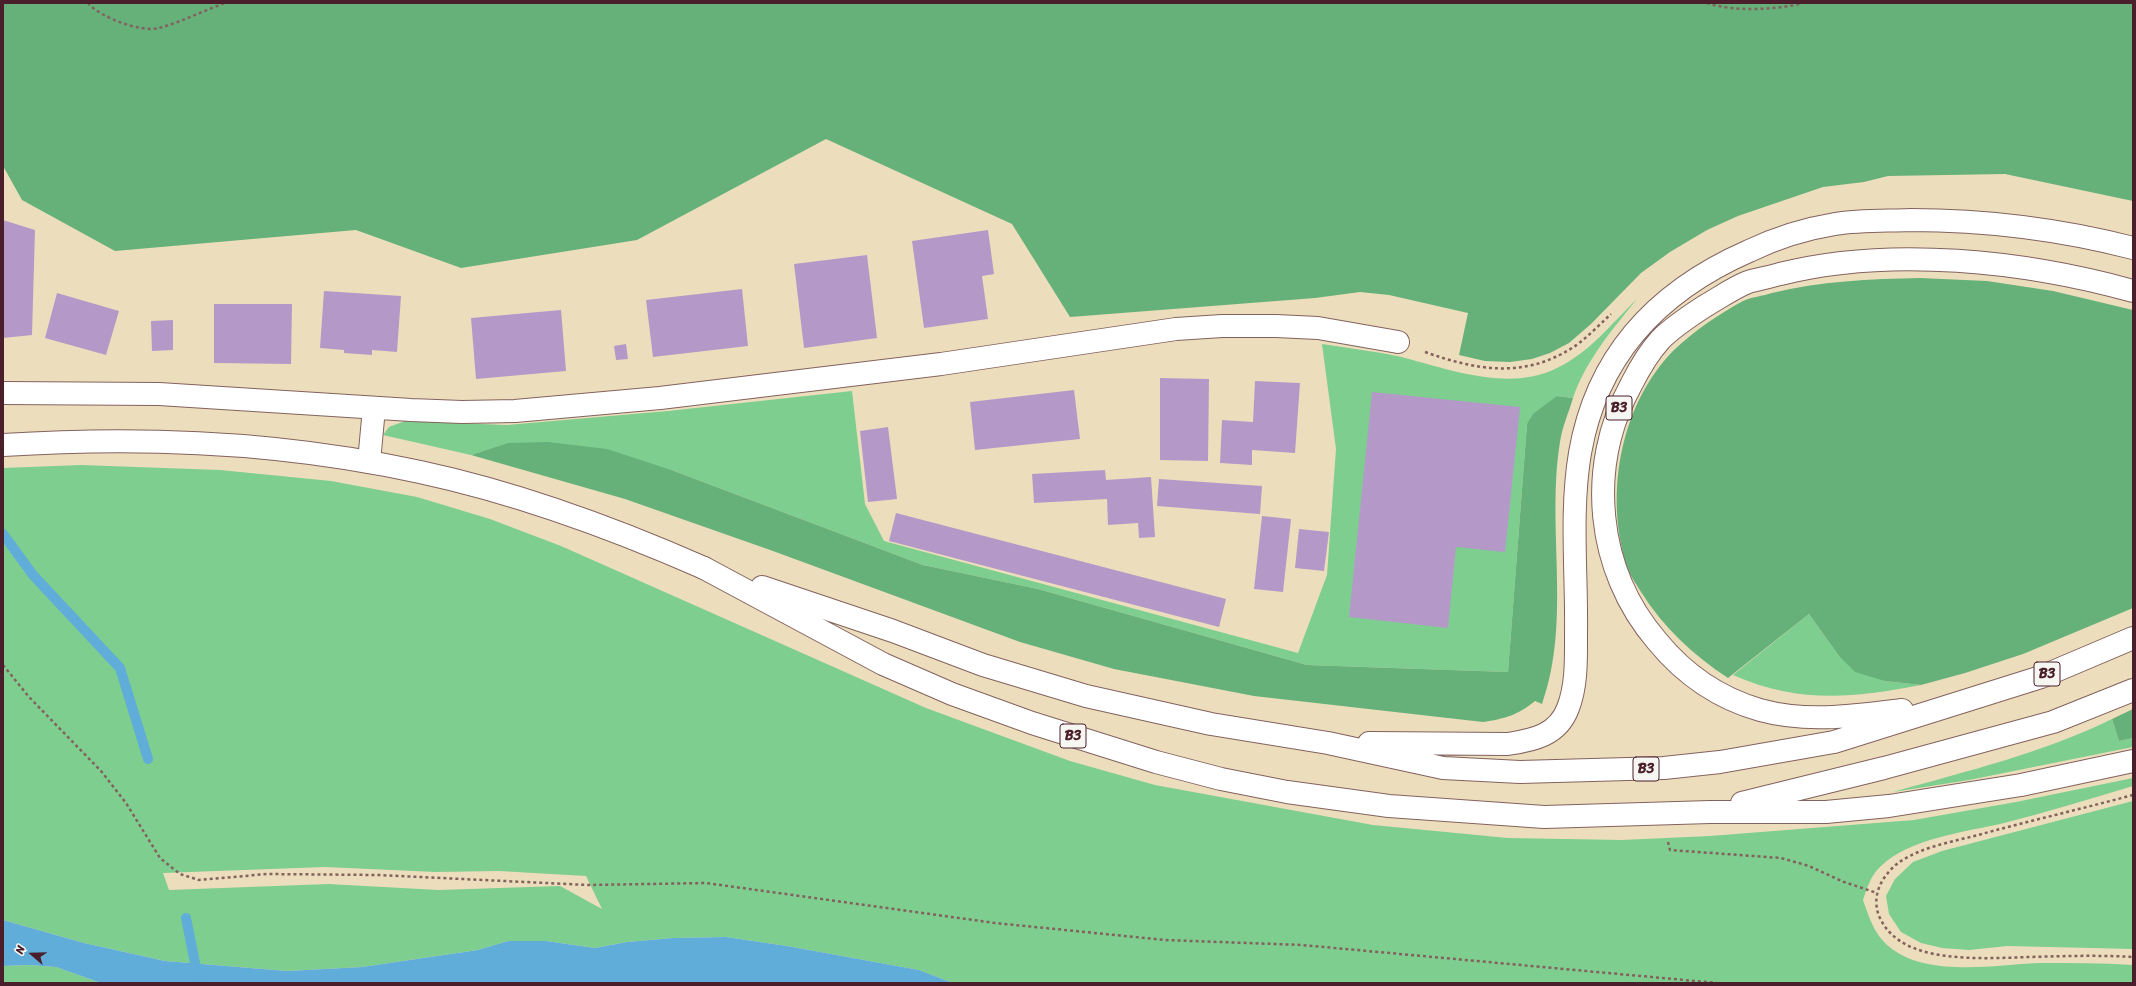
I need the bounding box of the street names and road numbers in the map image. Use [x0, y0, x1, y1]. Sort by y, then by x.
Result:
road number: B3 [1606, 396, 1632, 420]
road number: B3 [2034, 662, 2060, 686]
road number: B3 [1060, 724, 1086, 748]
road number: B3 [1633, 757, 1659, 781]

